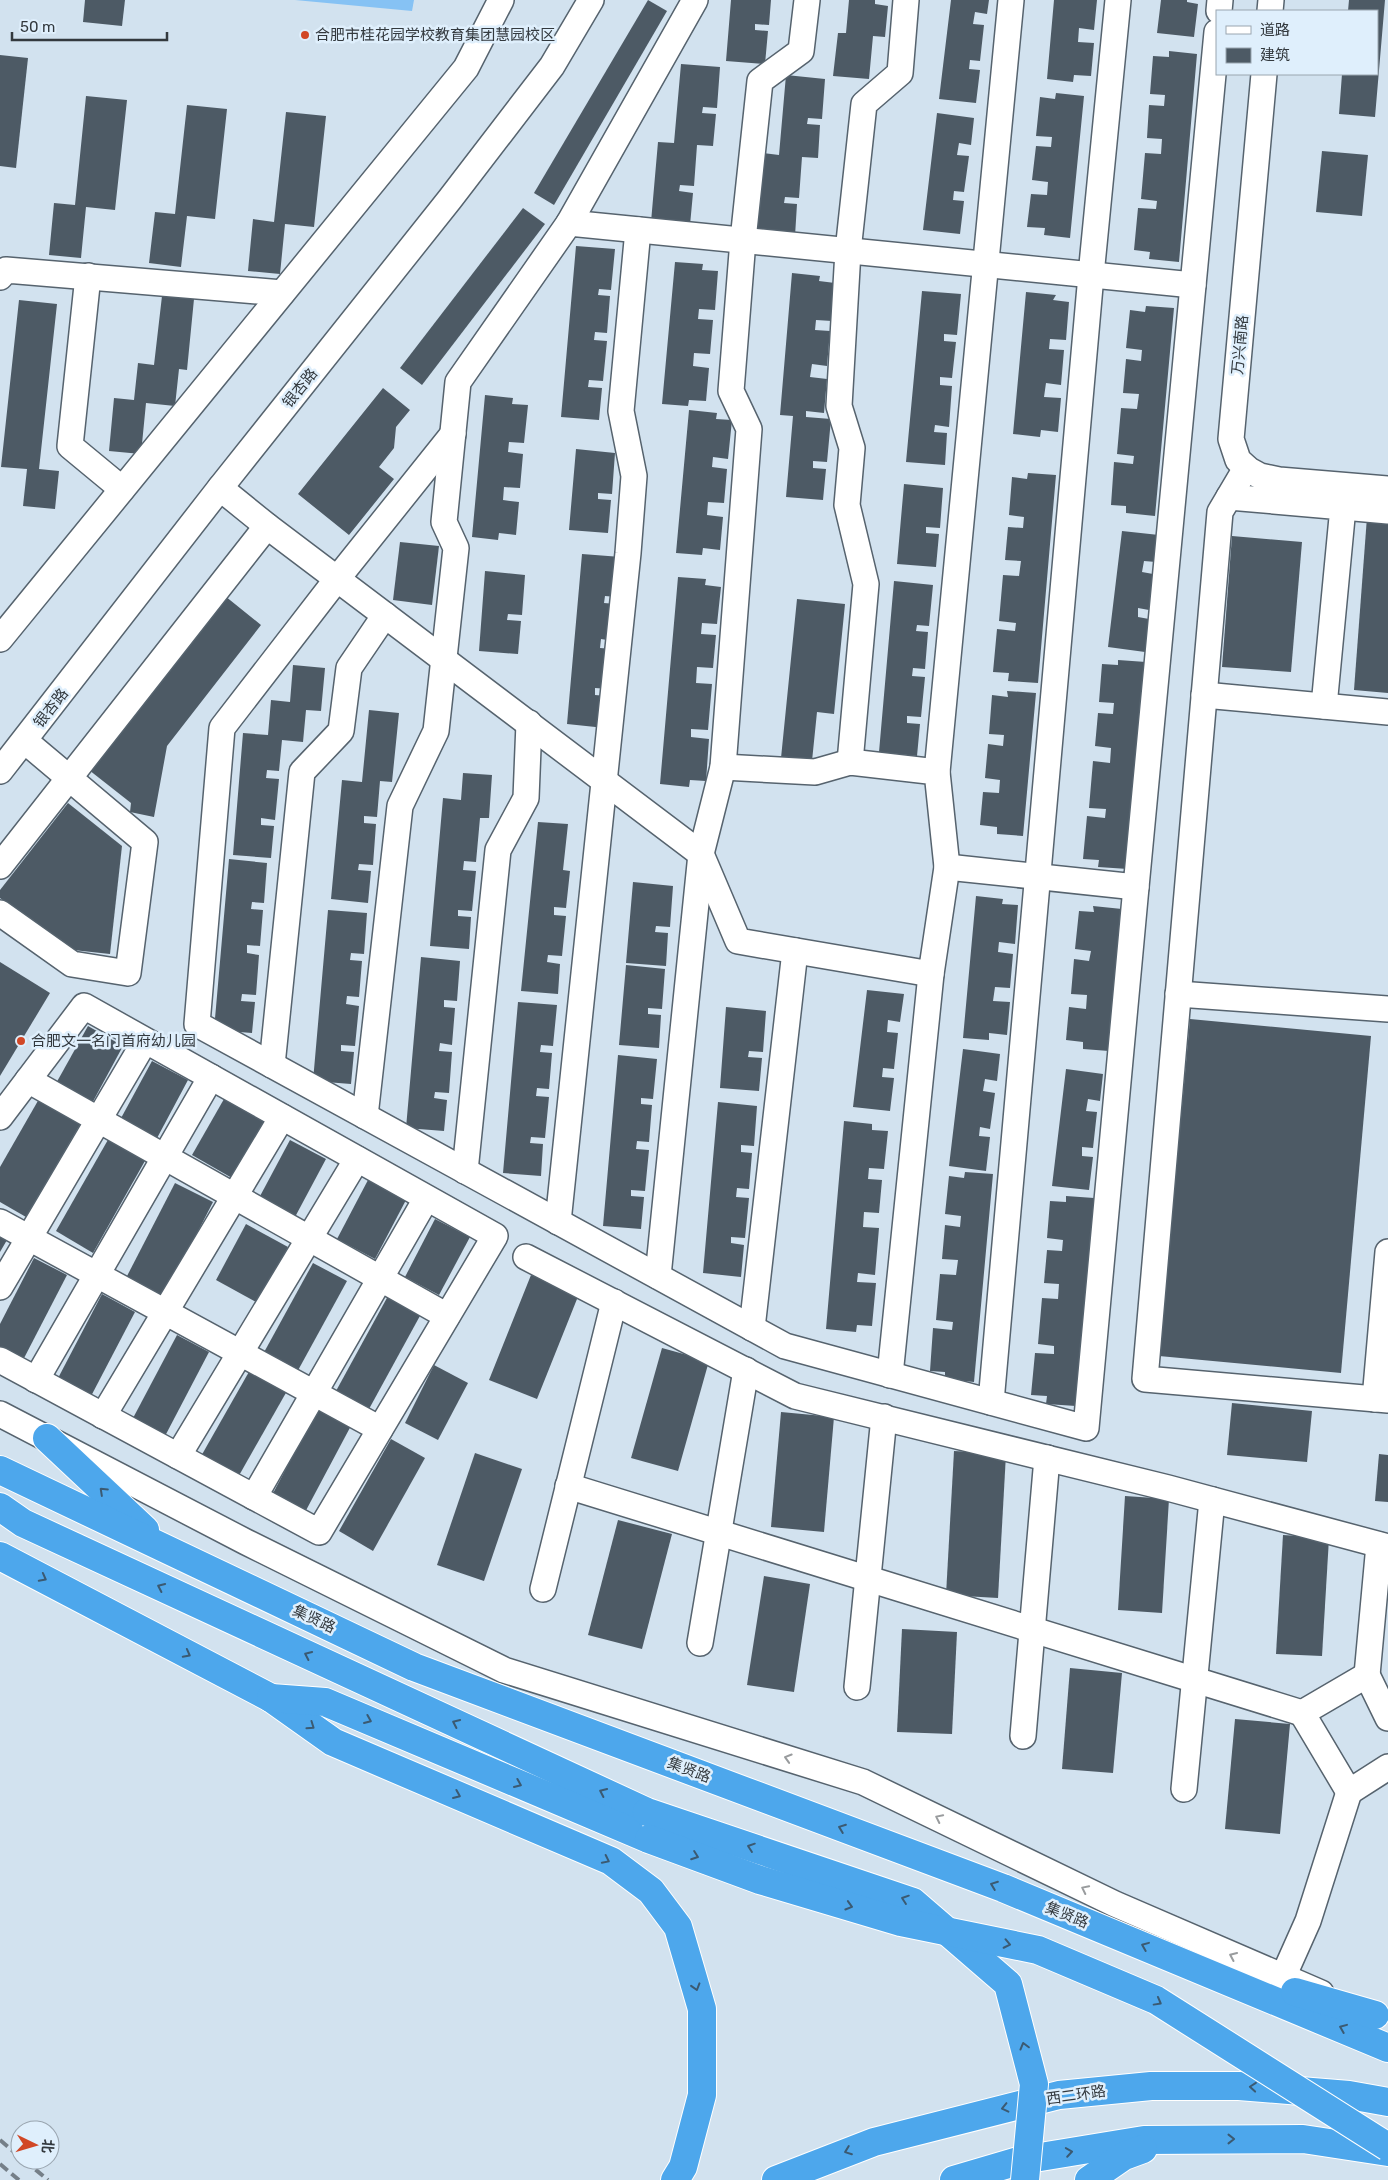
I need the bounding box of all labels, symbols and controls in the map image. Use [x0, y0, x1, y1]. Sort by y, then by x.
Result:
scale bar [12, 10, 168, 42]
legend [1216, 10, 1378, 75]
text: 50 m [20, 18, 55, 36]
text: 道路 [1260, 21, 1290, 39]
place label: 合肥市桂花园学校教育集团慧园校区 [315, 26, 555, 44]
marker: 合肥市桂花园学校教育集团慧园校区 [299, 29, 311, 41]
text: 建筑 [1260, 46, 1290, 64]
street label: 万兴南路 [1228, 314, 1252, 376]
street label: 银杏路 [279, 365, 321, 411]
street label: 银杏路 [30, 685, 72, 731]
place label: 合肥文一名门首府幼儿园 [31, 1032, 196, 1050]
marker: 合肥文一名门首府幼儿园 [15, 1035, 27, 1047]
one-way arrow [100, 1488, 109, 1497]
one-way arrow [38, 1572, 47, 1582]
one-way arrow [157, 1583, 166, 1593]
street label: 集贤路 [290, 1601, 338, 1637]
one-way arrow [182, 1648, 191, 1658]
one-way arrow [304, 1651, 313, 1661]
one-way arrow [363, 1714, 372, 1725]
one-way arrow [452, 1719, 461, 1730]
one-way arrow [305, 1720, 315, 1729]
street label: 集贤路 [665, 1754, 713, 1786]
one-way arrow [784, 1754, 793, 1764]
one-way arrow [513, 1777, 522, 1788]
one-way arrow [599, 1787, 608, 1798]
one-way arrow [452, 1789, 461, 1800]
one-way arrow [935, 1815, 944, 1825]
one-way arrow [838, 1823, 847, 1834]
one-way arrow [747, 1842, 756, 1852]
one-way arrow [690, 1850, 698, 1860]
one-way arrow [601, 1854, 610, 1864]
one-way arrow [991, 1881, 999, 1891]
one-way arrow [1081, 1885, 1090, 1896]
one-way arrow [901, 1895, 910, 1905]
street label: 集贤路 [1043, 1898, 1091, 1932]
one-way arrow [844, 1901, 853, 1911]
one-way arrow [1003, 1938, 1011, 1949]
one-way arrow [1141, 1942, 1150, 1953]
one-way arrow [1229, 1952, 1238, 1962]
one-way arrow [690, 1983, 700, 1991]
one-way arrow [1153, 1996, 1162, 2006]
one-way arrow [1339, 2024, 1348, 2035]
one-way arrow [1019, 2041, 1030, 2050]
street label: 西二环路 [1045, 2082, 1107, 2108]
one-way arrow [1248, 2082, 1256, 2093]
one-way arrow [1000, 2102, 1009, 2113]
north arrow [10, 2120, 60, 2170]
one-way arrow [1228, 2134, 1235, 2144]
text: 北 [38, 2138, 57, 2154]
one-way arrow [844, 2145, 853, 2156]
one-way arrow [1065, 2148, 1074, 2158]

